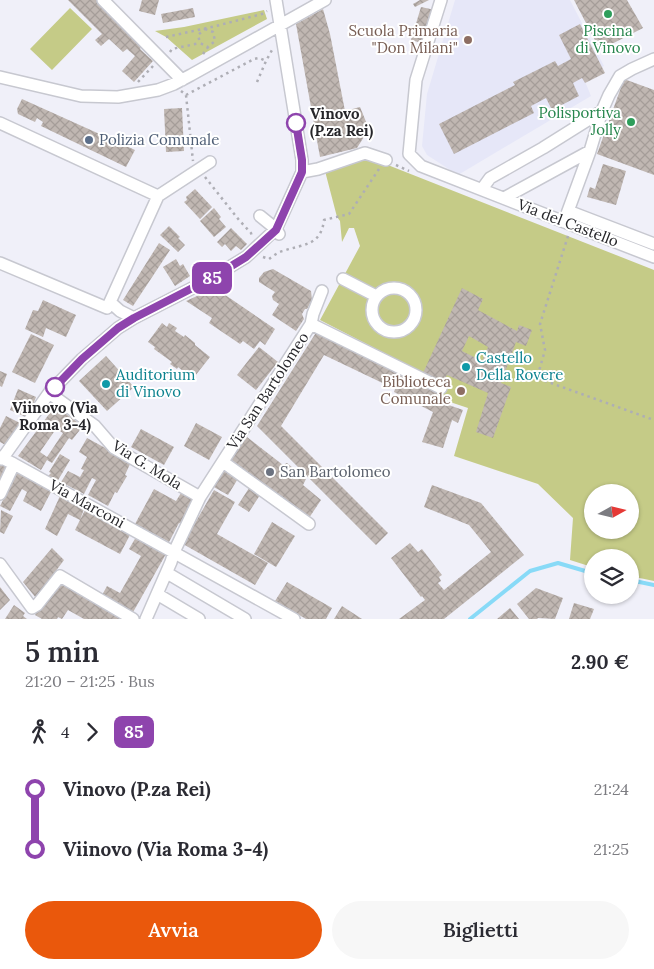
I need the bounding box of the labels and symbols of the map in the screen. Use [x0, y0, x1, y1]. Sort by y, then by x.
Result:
marker: Piscina di Vinovo [602, 8, 614, 20]
place label: Scuola Primaria "Don Milani" [349, 21, 458, 57]
place label: Piscina di Vinovo [576, 21, 641, 57]
marker: Scuola Primaria "Don Milani" [462, 34, 474, 46]
place label: Polisportiva Jolly [539, 103, 621, 139]
place label: Vinovo (P.za Rei) [310, 104, 374, 141]
marker: Vinovo (P.za Rei) [286, 113, 306, 133]
marker: Polisportiva Jolly [625, 116, 637, 128]
place label: Polizia Comunale [99, 130, 219, 149]
marker: Polizia Comunale [83, 134, 95, 146]
street label: Via del Castello [514, 194, 622, 251]
line badge: 85 [190, 262, 234, 294]
street label: Via San Bartolomeo [222, 328, 313, 454]
place label: Castello Della Rovere [476, 348, 563, 384]
marker: Castello Della Rovere [460, 361, 472, 373]
place label: Auditorium di Vinovo [115, 365, 195, 401]
place label: Biblioteca Comunale [380, 372, 451, 408]
marker: Viinovo (Via Roma 3-4) [45, 377, 65, 397]
marker: Auditorium di Vinovo [100, 378, 112, 390]
marker: Biblioteca Comunale [455, 385, 467, 397]
place label: Viinovo (Via Roma 3-4) [12, 398, 98, 435]
street label: Via G. Mola [108, 435, 186, 494]
place label: San Bartolomeo [280, 462, 391, 481]
marker: San Bartolomeo [264, 466, 276, 478]
street label: Via Marconi [45, 475, 128, 532]
north arrow [584, 484, 639, 539]

